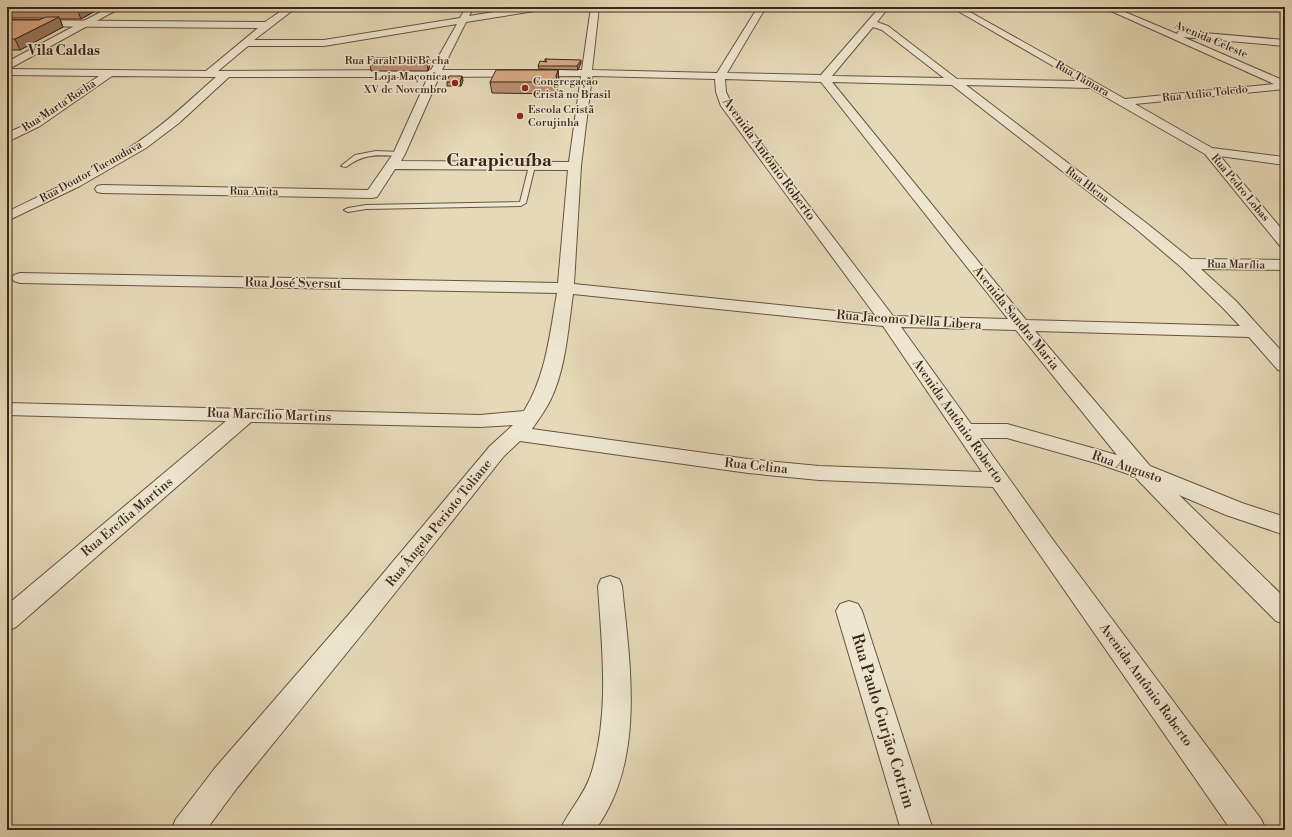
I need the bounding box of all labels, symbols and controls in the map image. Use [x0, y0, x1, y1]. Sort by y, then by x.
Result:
street label: Avenida Celeste [1171, 18, 1250, 62]
district label: Vila Caldas [27, 42, 100, 60]
street label: Rua Farah Dib Becha [345, 54, 450, 68]
street label: Rua Tâmara [1052, 58, 1112, 100]
place label: Loja Maçonica XV de Novembro [363, 70, 447, 97]
place label: Congregação Cristã no Brasil [533, 75, 611, 102]
street label: Rua Marta Rocha [19, 77, 99, 135]
marker: Loja Maçonica XV de Novembro [450, 78, 460, 88]
marker: Congregação Cristã no Brasil [520, 83, 530, 93]
street label: Rua Atílio Toledo [1161, 83, 1249, 105]
street label: Avenida Antônio Roberto [718, 94, 819, 224]
place label: Escola Cristã Corujinha [528, 103, 594, 130]
marker: Escola Cristã Corujinha [515, 111, 525, 121]
street label: Rua Doutor Tucunduva [37, 138, 145, 206]
district label: Carapicuíba [446, 149, 552, 172]
street label: Rua Pedro Lobas [1208, 152, 1272, 225]
street label: Rua Hlena [1062, 164, 1112, 206]
street label: Rua Anita [229, 185, 279, 199]
street label: Rua Marília [1207, 257, 1266, 273]
street label: Avenida Sandra Maria [969, 262, 1063, 373]
street label: Rua José Sversut [244, 274, 342, 292]
street label: Rua Jacomo Della Libera [836, 307, 983, 333]
street label: Avenida Antônio Roberto [908, 355, 1007, 486]
street label: Rua Marcílio Martins [206, 405, 332, 425]
street label: Rua Augusto [1090, 447, 1164, 487]
street label: Rua Ângela Perioto Toliane [382, 455, 496, 590]
street label: Rua Celina [724, 455, 789, 477]
street label: Rua Ercília Martins [78, 474, 176, 560]
street label: Avenida Antônio Roberto [1095, 620, 1196, 750]
street label: Rua Paulo Gurjão Cotrim [847, 631, 919, 811]

